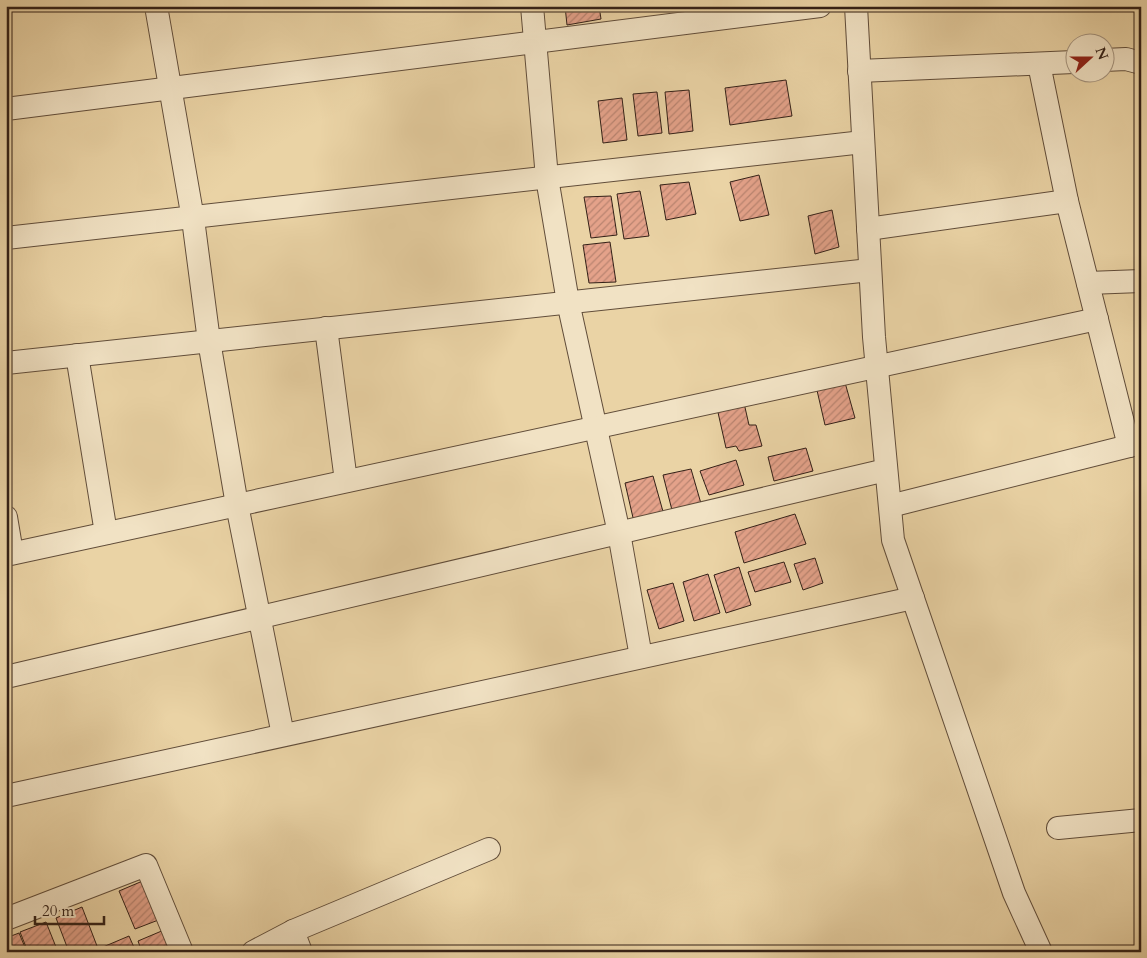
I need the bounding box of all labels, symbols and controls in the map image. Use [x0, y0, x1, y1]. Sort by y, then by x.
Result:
north arrow [1064, 32, 1114, 82]
text: N [1091, 44, 1113, 63]
scale bar [35, 893, 104, 925]
text: 20 m [42, 901, 74, 921]

